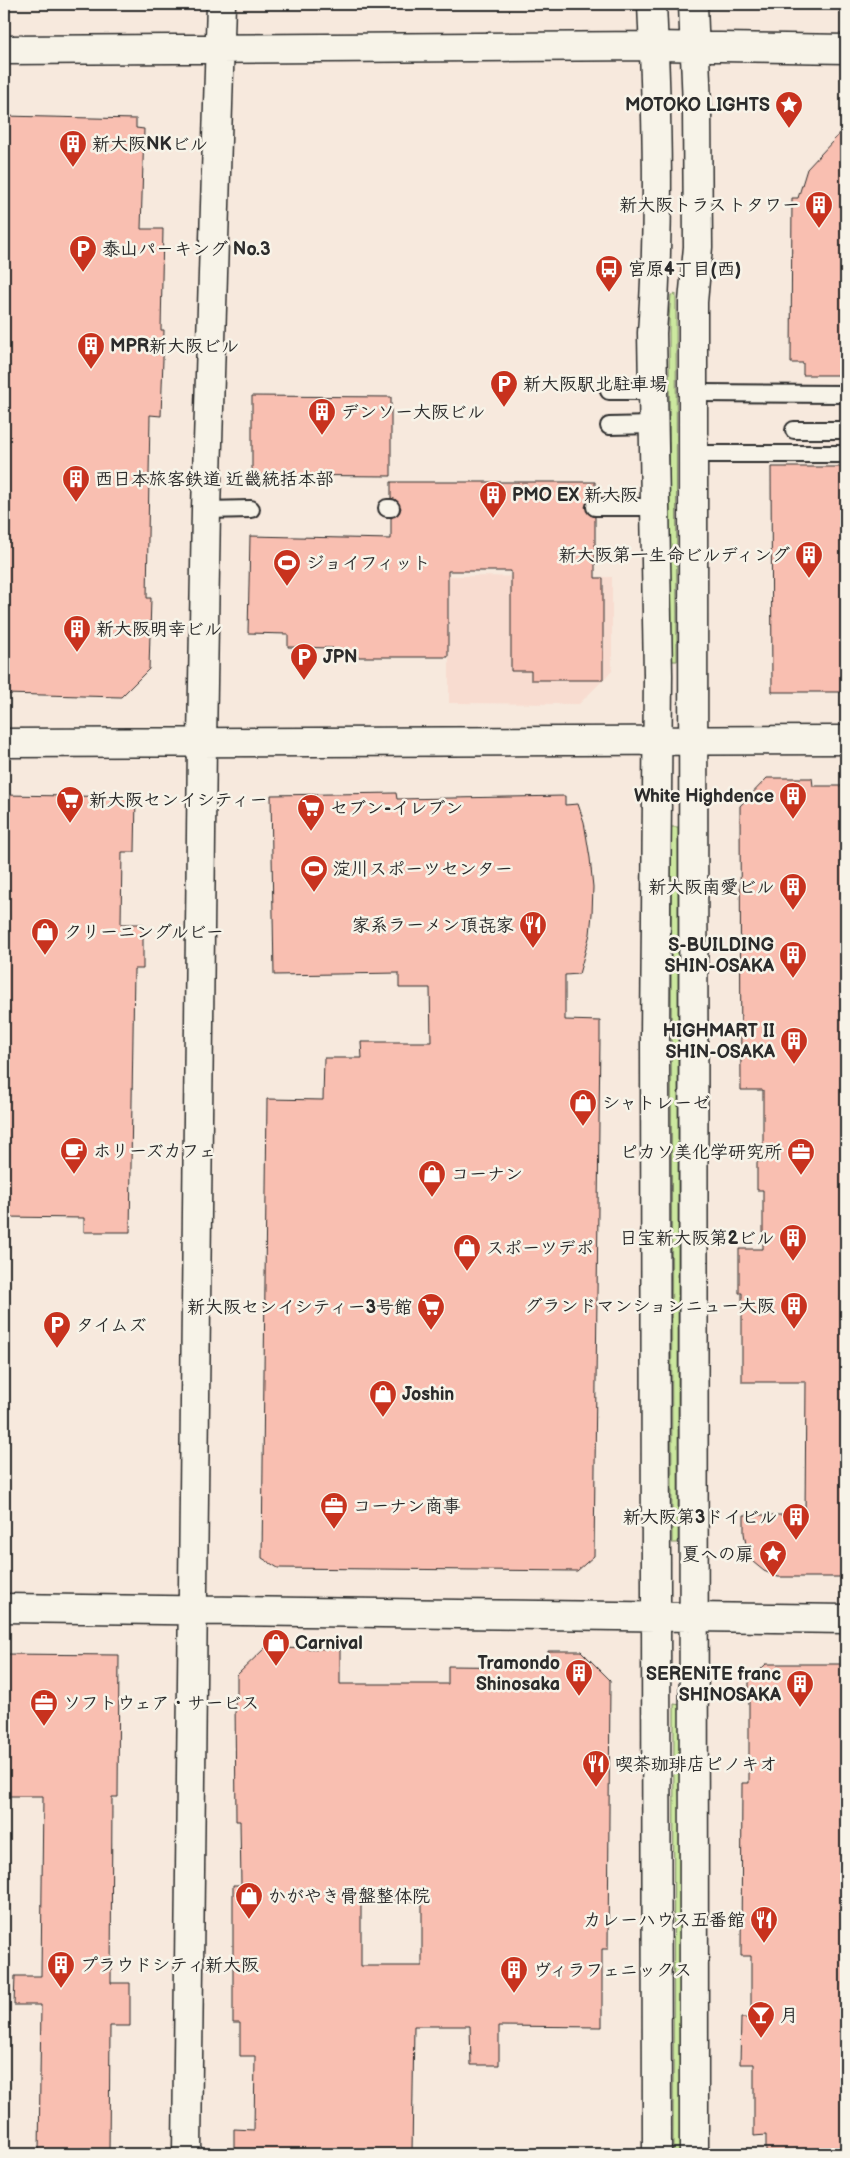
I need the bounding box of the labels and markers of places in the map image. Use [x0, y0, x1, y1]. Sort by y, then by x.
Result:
place icon: MOTOKO LIGHTS [774, 90, 804, 129]
place label: MOTOKO LIGHTS [625, 95, 770, 116]
building icon: 新大阪NKビル [58, 129, 88, 168]
place label: 新大阪NKビル [92, 134, 207, 155]
building icon: 新大阪トラストタワー [804, 190, 834, 229]
place label: 新大阪トラストタワー [619, 195, 800, 216]
parking icon: 泰山パ－キング No.3 [68, 234, 98, 273]
place label: 泰山パ－キング No.3 [102, 239, 271, 260]
bus stop icon: 宮原4丁目(西) [594, 254, 624, 293]
place label: 宮原4丁目(西) [628, 259, 741, 280]
building icon: MPR新大阪ビル [76, 331, 106, 370]
place label: MPR新大阪ビル [110, 336, 239, 357]
parking icon: 新大阪駅北駐車場 [489, 369, 519, 408]
place label: 新大阪駅北駐車場 [523, 374, 667, 395]
building icon: デンソー大阪ビル [307, 397, 337, 436]
place label: デンソー大阪ビル [341, 402, 485, 423]
building icon: 西日本旅客鉄道 近畿統括本部 [61, 464, 91, 503]
place label: 西日本旅客鉄道 近畿統括本部 [95, 469, 334, 490]
building icon: PMO EX 新大阪 [478, 480, 508, 519]
place label: PMO EX 新大阪 [512, 485, 638, 506]
building icon: 新大阪第一生命ビルディング [794, 540, 824, 579]
place label: 新大阪第一生命ビルディング [559, 545, 790, 566]
sports icon: ジョイフィット [272, 548, 302, 587]
place label: ジョイフィット [306, 553, 431, 574]
building icon: 新大阪明幸ビル [62, 614, 92, 653]
place label: 新大阪明幸ビル [96, 619, 222, 640]
parking icon: JPN [289, 642, 319, 681]
place label: JPN [323, 647, 358, 668]
building icon: White Highdence [778, 781, 808, 820]
supermarket icon: 新大阪センイシティー [55, 785, 85, 824]
place label: White Highdence [634, 786, 774, 807]
place label: 新大阪センイシティー [89, 790, 268, 811]
supermarket icon: セブン-イレブン [296, 793, 326, 832]
place label: セブン-イレブン [330, 798, 463, 819]
sports icon: 淀川スポーツセンター [299, 854, 329, 893]
place label: 淀川スポーツセンター [333, 859, 513, 880]
building icon: 新大阪南愛ビル [778, 872, 808, 911]
place label: 新大阪南愛ビル [648, 877, 774, 898]
restaurant icon: 家系ラーメン頂㐂家 [518, 910, 548, 949]
place label: 家系ラーメン頂㐂家 [352, 915, 514, 936]
shop icon: クリーニングルビー [30, 917, 60, 956]
place label: クリーニングルビー [64, 922, 224, 943]
place label: S-BUILDING SHIN-OSAKA [664, 935, 775, 977]
building icon: S-BUILDING SHIN-OSAKA [778, 940, 808, 979]
place label: HIGHMART II SHIN-OSAKA [663, 1021, 776, 1063]
building icon: HIGHMART II SHIN-OSAKA [779, 1026, 809, 1065]
shop icon: シャトレーゼ [568, 1088, 598, 1127]
place label: シャトレーゼ [602, 1093, 710, 1114]
cafe icon: ホリーズカフェ [59, 1136, 89, 1175]
office icon: ピカソ美化学研究所 [786, 1137, 816, 1176]
place label: ホリーズカフェ [93, 1141, 216, 1162]
place label: ピカソ美化学研究所 [620, 1142, 782, 1163]
shop icon: コーナン [417, 1159, 447, 1198]
place label: コーナン [451, 1164, 523, 1185]
building icon: 日宝新大阪第2ビル [778, 1223, 808, 1262]
place label: 日宝新大阪第2ビル [620, 1228, 774, 1249]
shop icon: スポーツデポ [452, 1233, 482, 1272]
place label: スポーツデポ [486, 1238, 594, 1259]
building icon: グランドマンションニュー大阪 [779, 1291, 809, 1330]
supermarket icon: 新大阪センイシティー3号館 [416, 1292, 446, 1331]
place label: グランドマンションニュー大阪 [524, 1296, 775, 1317]
place label: 新大阪センイシティー3号館 [187, 1297, 412, 1318]
parking icon: タイムズ [42, 1310, 72, 1349]
place label: タイムズ [76, 1315, 147, 1336]
shop icon: Joshin [368, 1379, 398, 1418]
place label: Joshin [402, 1384, 454, 1405]
office icon: コーナン商事 [319, 1491, 349, 1530]
place label: コーナン商事 [353, 1496, 461, 1517]
building icon: 新大阪第3ドイビル [781, 1502, 811, 1541]
place label: 新大阪第3ドイビル [623, 1507, 777, 1528]
place icon: 夏への扉 [758, 1539, 788, 1578]
place label: 夏への扉 [682, 1544, 754, 1565]
shop icon: Carnival [261, 1628, 291, 1667]
place label: Carnival [295, 1633, 363, 1654]
place label: Tramondo Shinosaka [476, 1653, 560, 1695]
building icon: Tramondo Shinosaka [564, 1658, 594, 1697]
place label: SERENiTE franc SHINOSAKA [646, 1664, 782, 1706]
building icon: SERENiTE franc SHINOSAKA [785, 1669, 815, 1708]
office icon: ソフトウェア・サービス [29, 1688, 59, 1727]
place label: ソフトウェア・サービス [63, 1693, 259, 1714]
restaurant icon: 喫茶珈琲店ピノキオ [581, 1749, 611, 1788]
place label: 喫茶珈琲店ピノキオ [615, 1754, 777, 1775]
shop icon: かがやき骨盤整体院 [234, 1881, 264, 1920]
place label: かがやき骨盤整体院 [268, 1886, 430, 1907]
restaurant icon: カレーハウス五番館 [749, 1905, 779, 1944]
place label: カレーハウス五番館 [583, 1910, 745, 1931]
building icon: プラウドシティ新大阪 [46, 1950, 76, 1989]
place label: プラウドシティ新大阪 [80, 1955, 259, 1976]
building icon: ヴィラフェニックス [499, 1955, 529, 1994]
place label: ヴィラフェニックス [533, 1960, 692, 1981]
bar icon: 月 [746, 2000, 776, 2039]
place label: 月 [780, 2005, 798, 2026]

